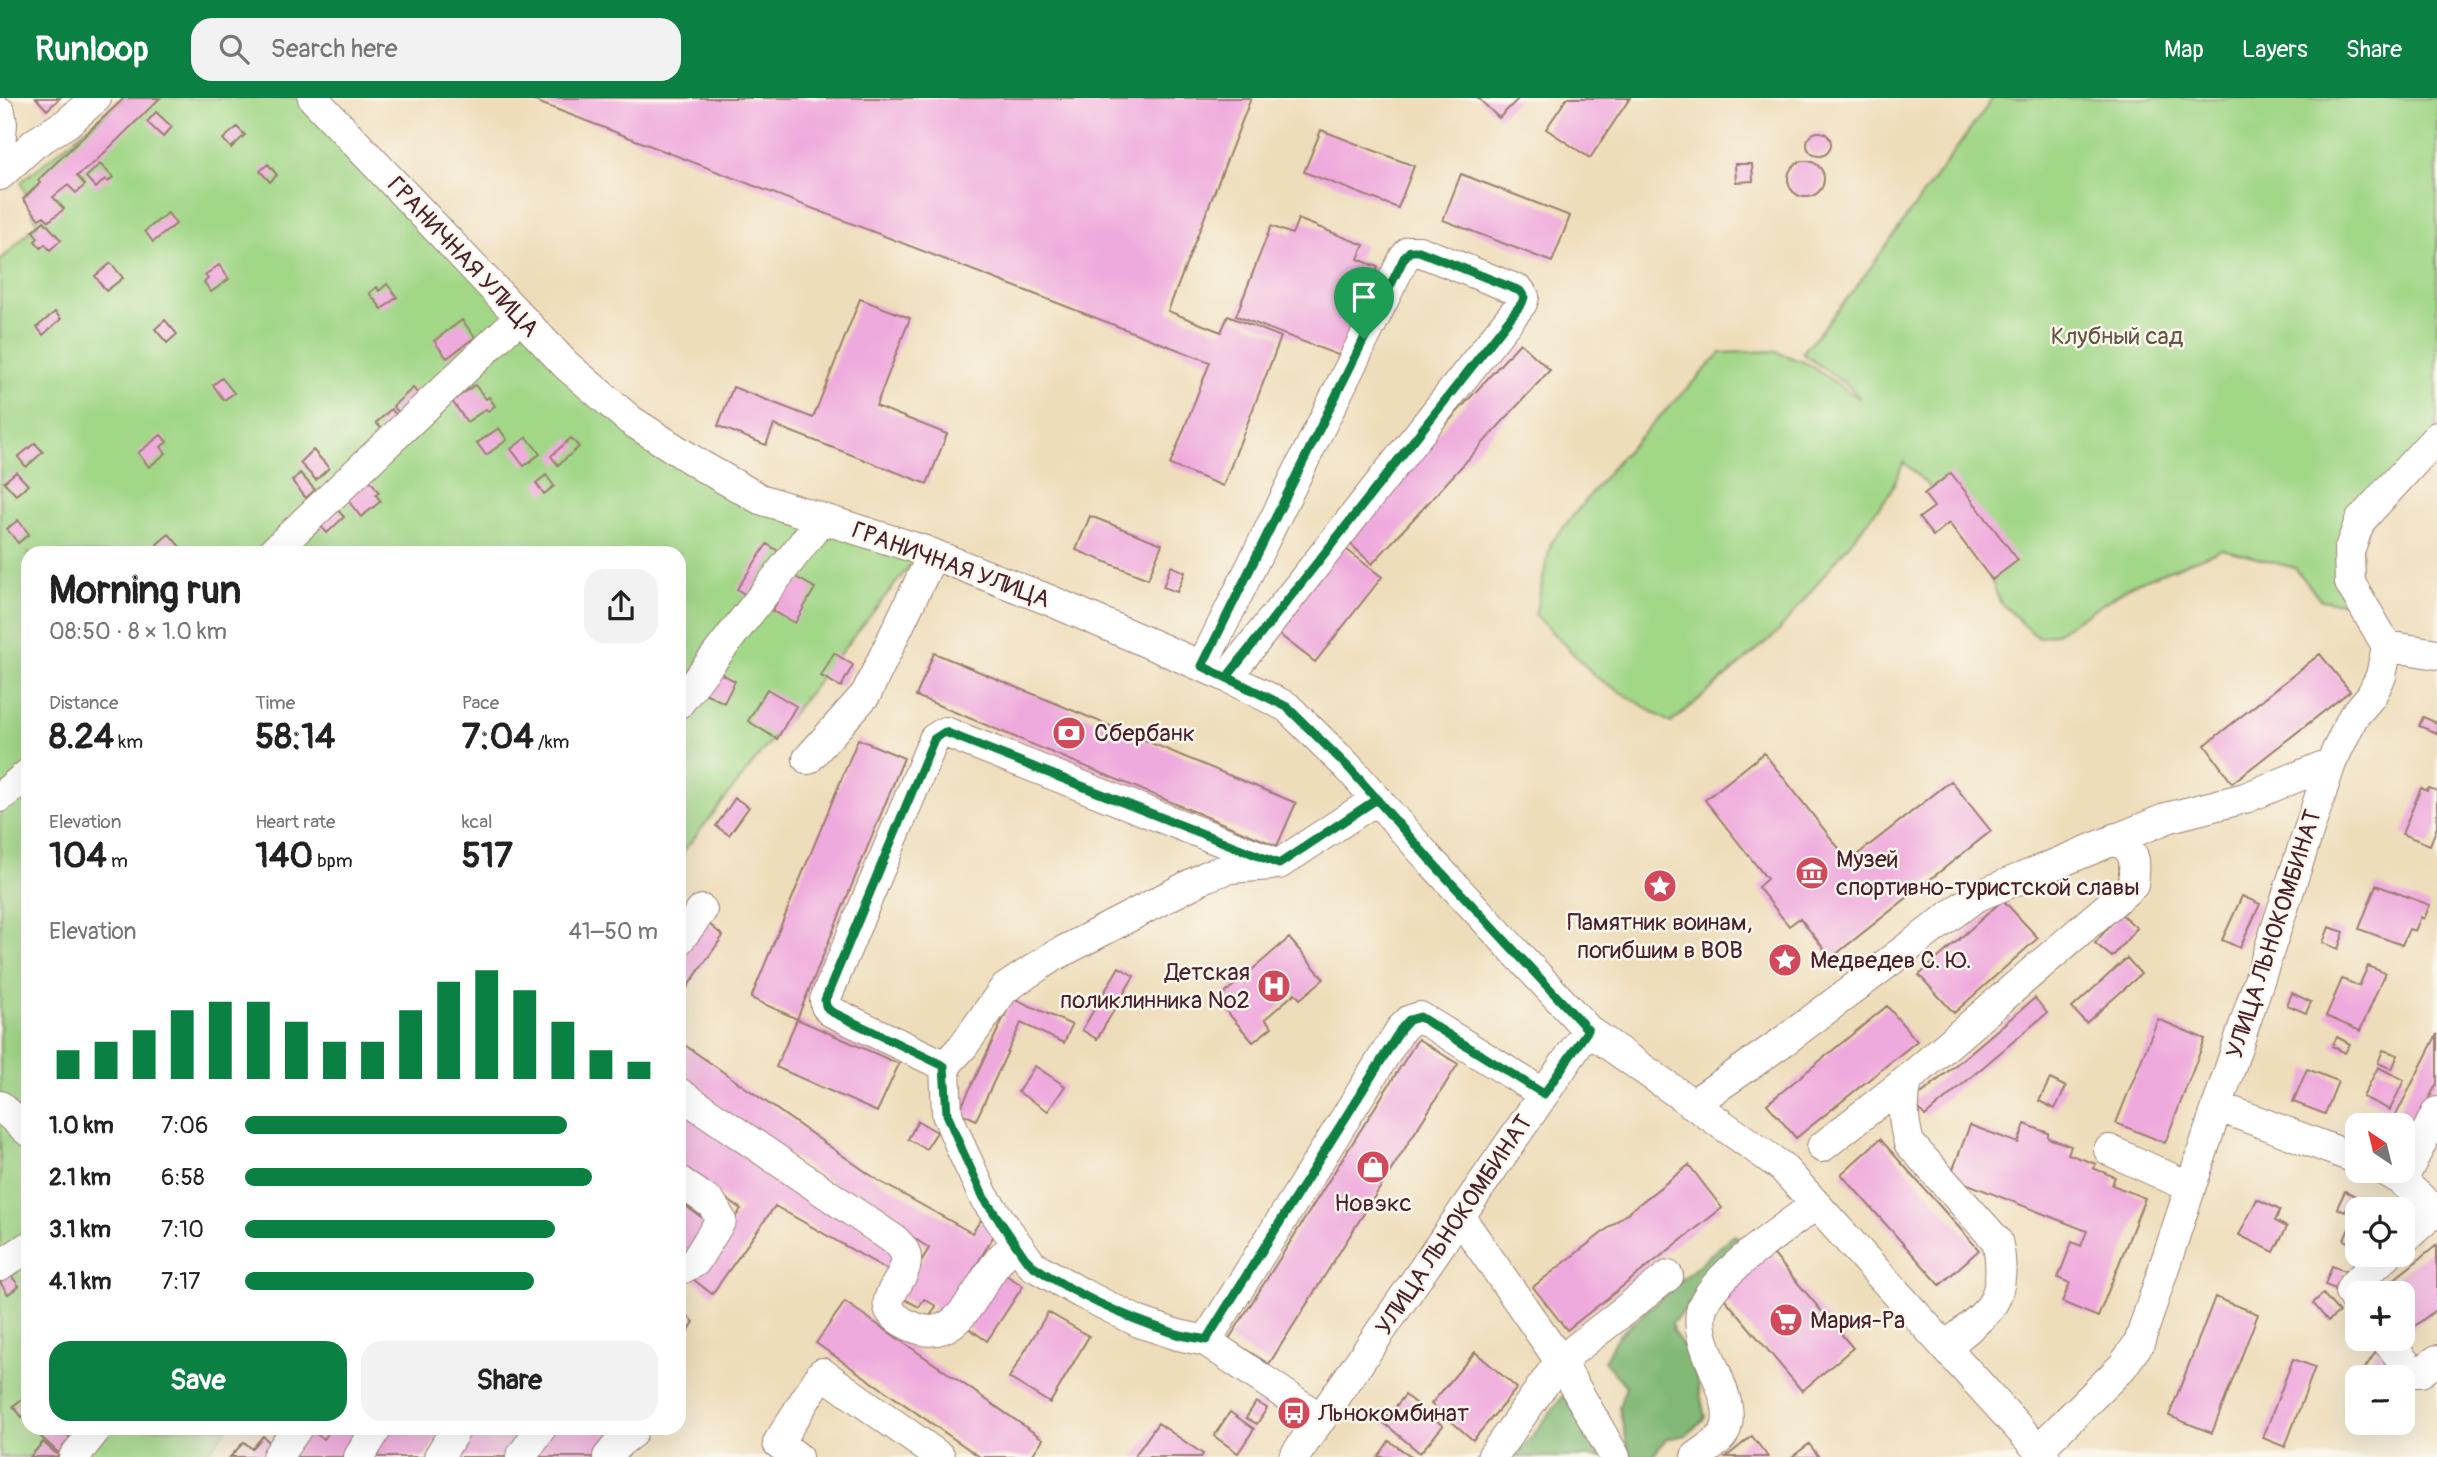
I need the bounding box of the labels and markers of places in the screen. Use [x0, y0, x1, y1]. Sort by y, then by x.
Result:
pin [1334, 267, 1394, 339]
bank icon: Сбербанк [1050, 714, 1088, 752]
place label: Сбербанк [1094, 719, 1195, 748]
place label: Музей спортивно-туристской славы [1836, 845, 2140, 902]
museum icon: Музей спортивно-туристской славы [1793, 854, 1831, 892]
place icon: Памятник воинам, погибшим в ВОВ [1641, 867, 1679, 905]
place label: Памятник воинам, погибшим в ВОВ [1567, 908, 1753, 965]
place icon: Медведев С. Ю. [1766, 941, 1804, 979]
place label: Медведев С. Ю. [1810, 946, 1972, 975]
place label: Детская поликлинника №2 [1060, 958, 1250, 1015]
hospital icon: Детская поликлинника №2 [1255, 967, 1293, 1005]
shop icon: Новэкс [1354, 1148, 1392, 1186]
place label: Новэкс [1334, 1189, 1412, 1218]
supermarket icon: Мария-Ра [1767, 1301, 1805, 1339]
place label: Мария-Ра [1810, 1306, 1905, 1335]
bus stop icon: Льнокомбинат [1275, 1394, 1313, 1432]
place label: Льнокомбинат [1317, 1399, 1469, 1428]

